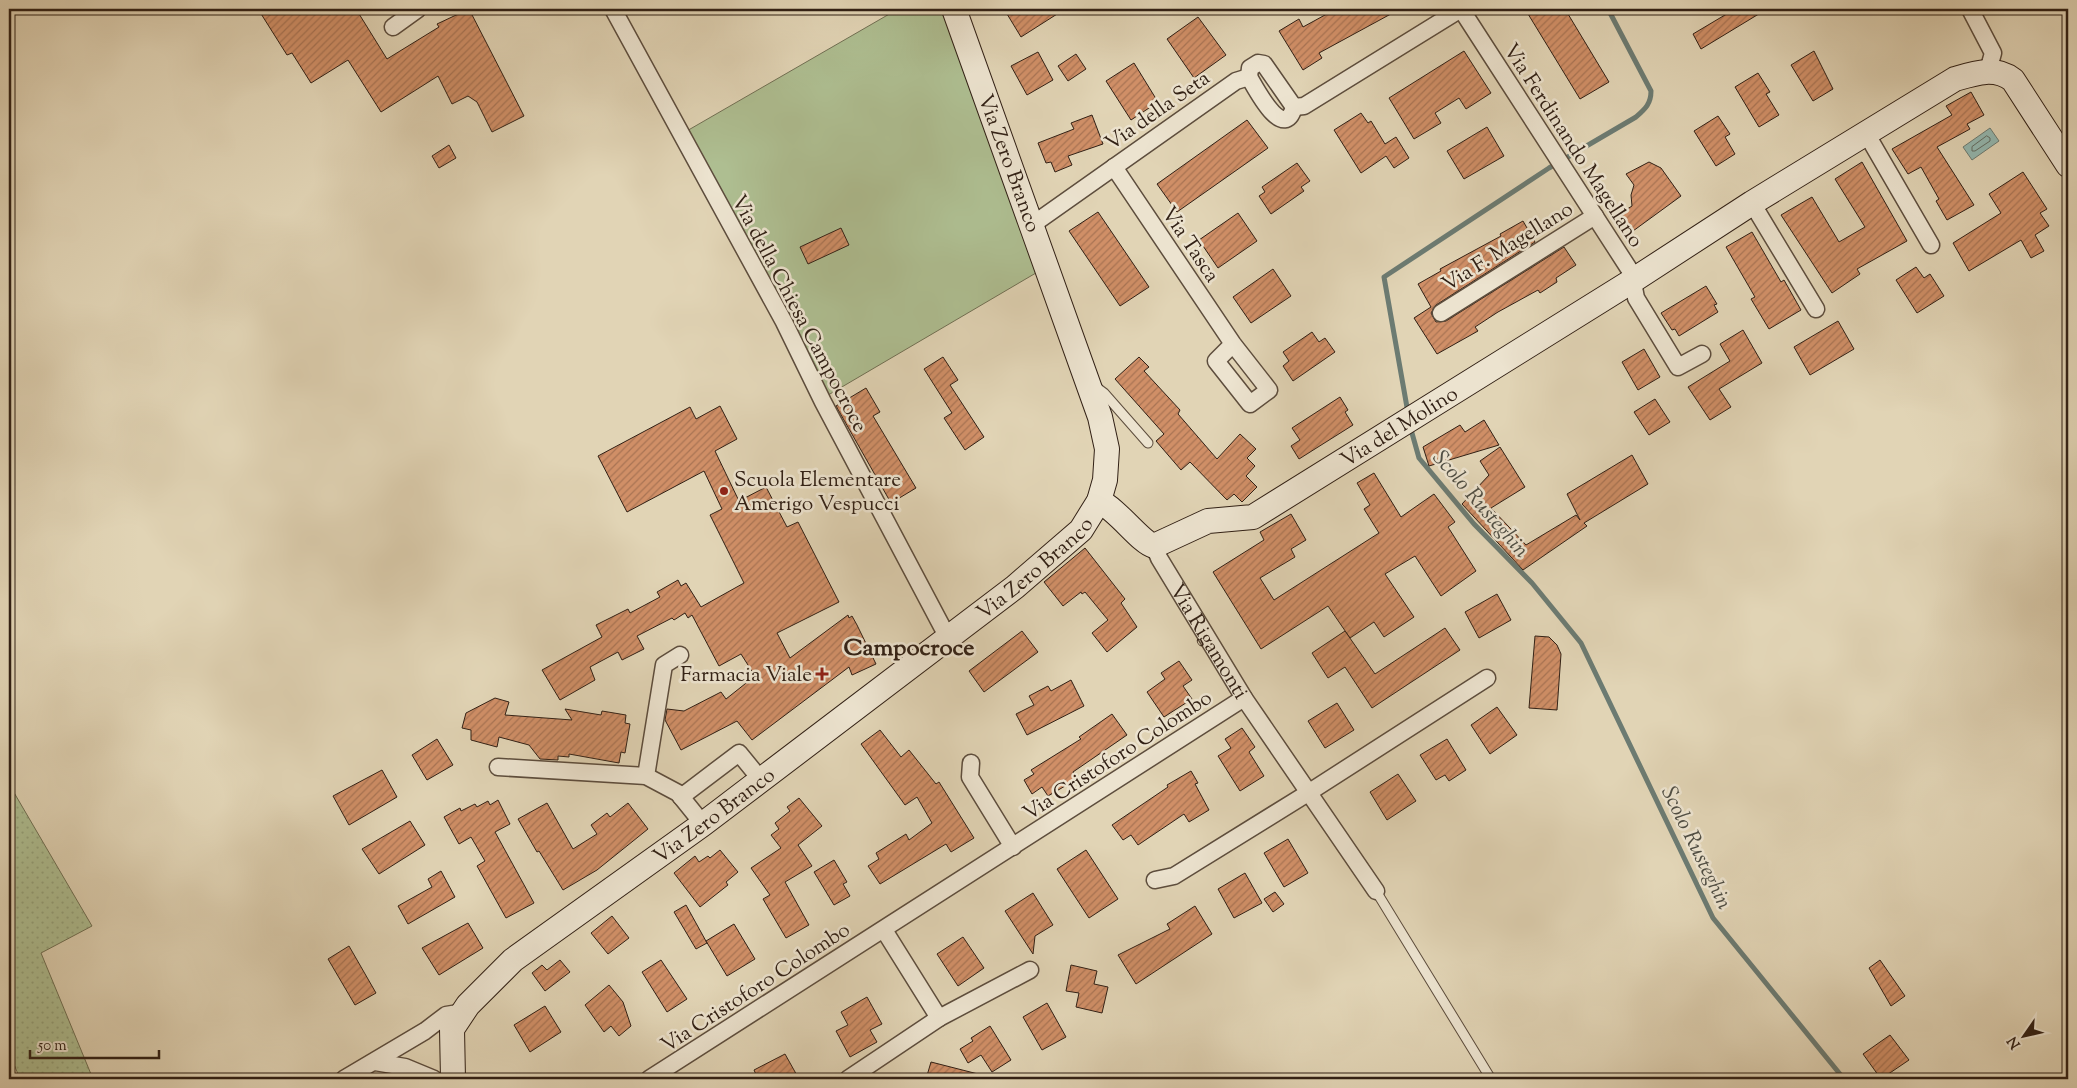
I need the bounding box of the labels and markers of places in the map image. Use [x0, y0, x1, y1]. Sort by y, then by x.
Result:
place label: Scuola Elementare Amerigo Vespucci [734, 466, 901, 520]
marker: Scuola Elementare Amerigo Vespucci [718, 485, 730, 497]
place label: Farmacia Viale [680, 661, 812, 691]
marker: Farmacia Viale [816, 668, 828, 680]

